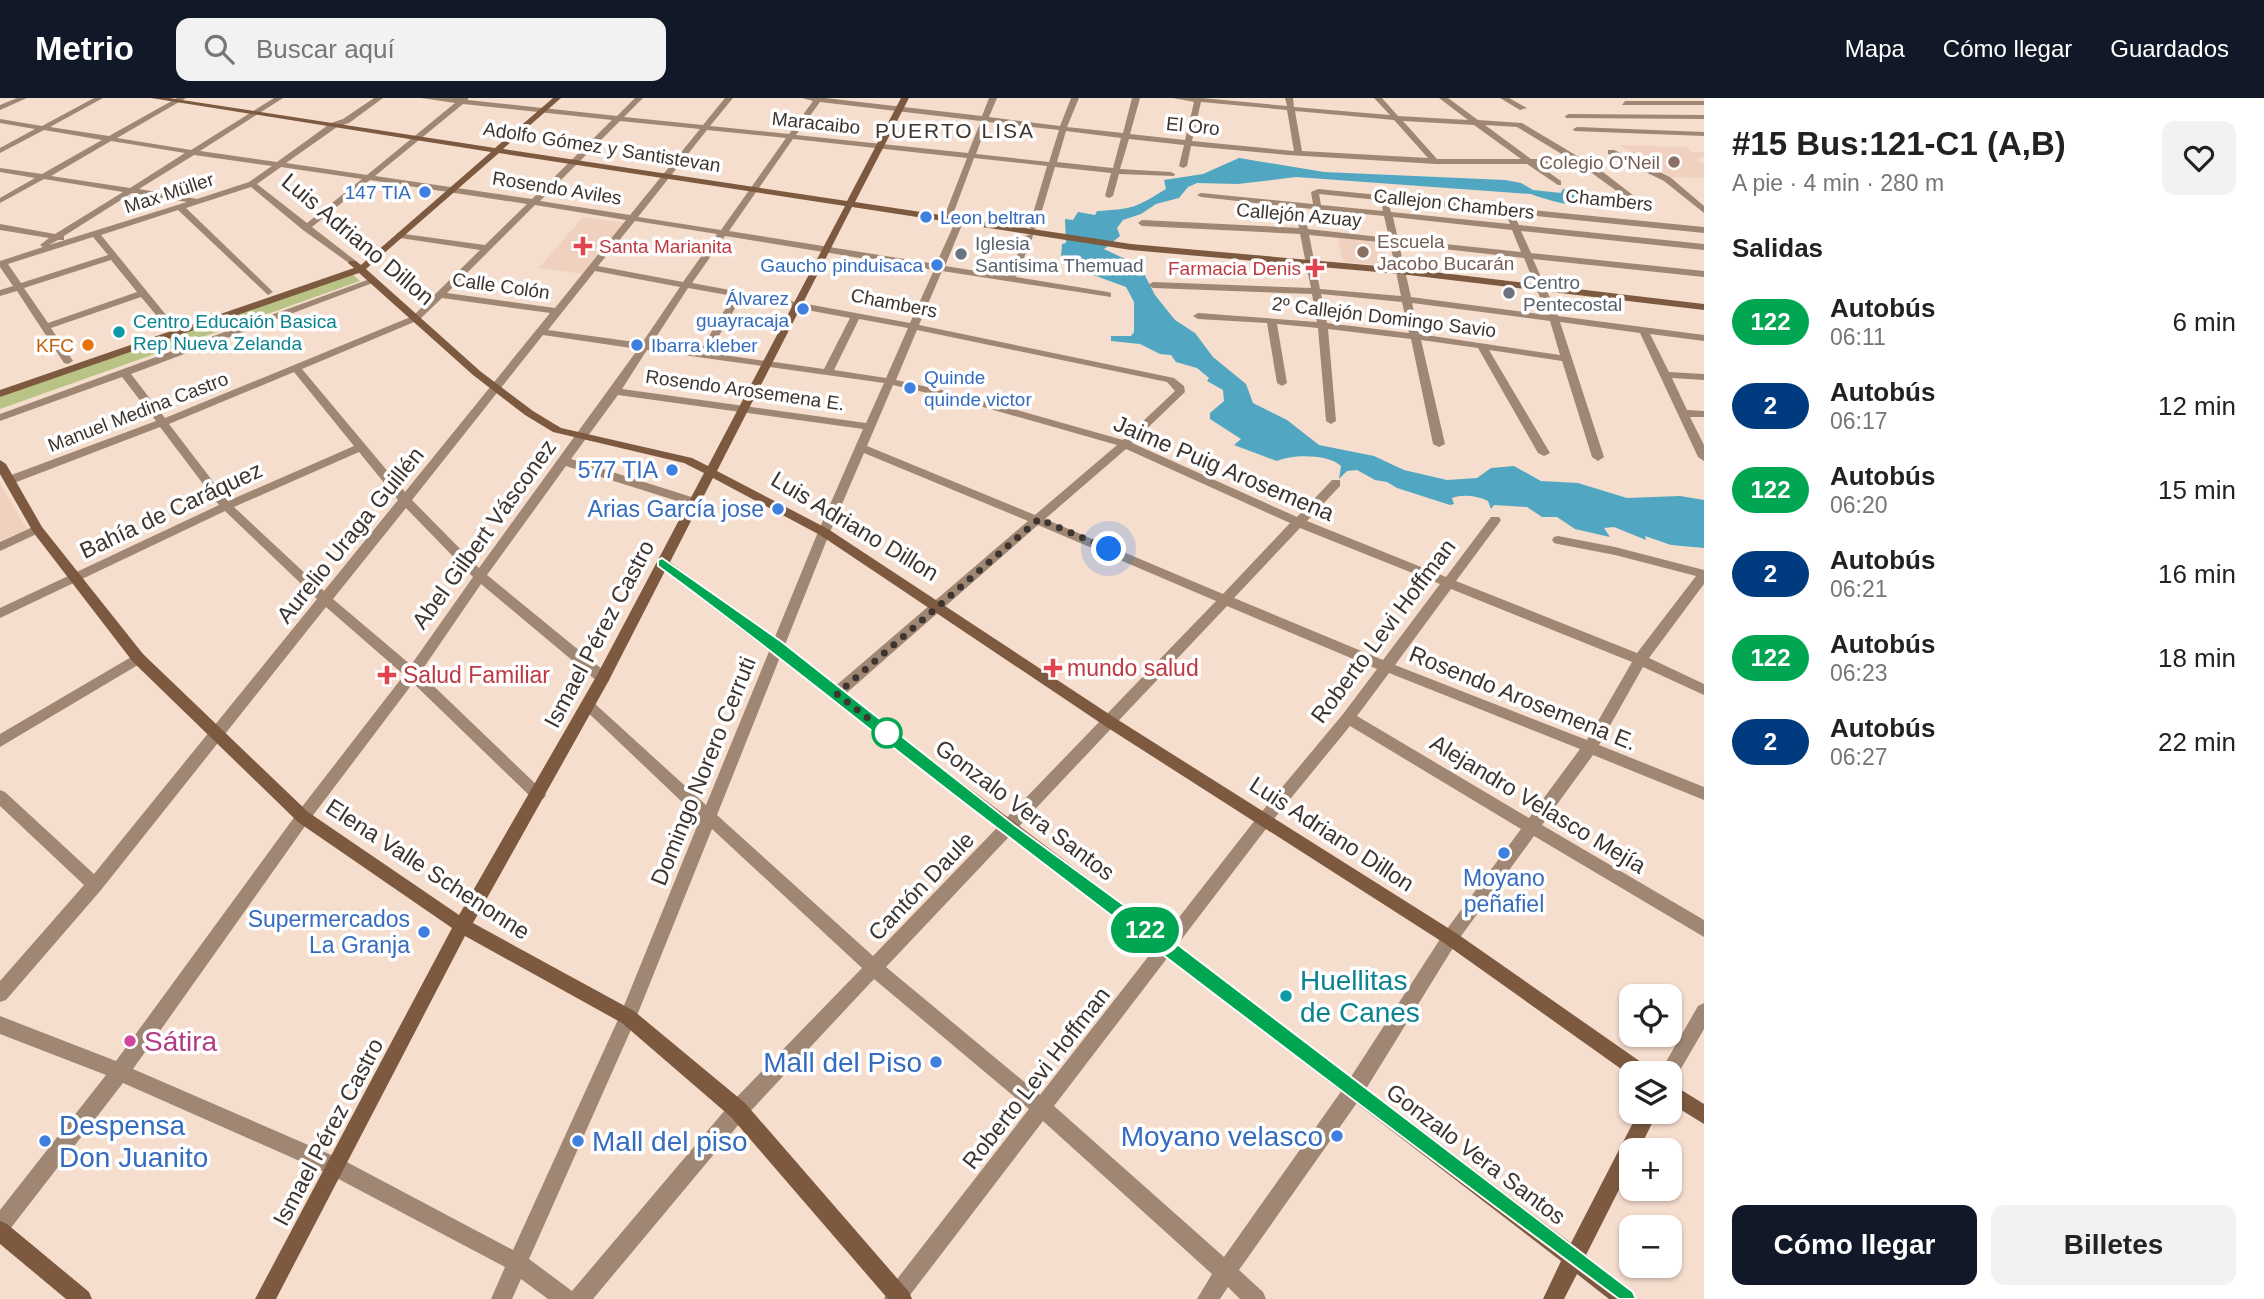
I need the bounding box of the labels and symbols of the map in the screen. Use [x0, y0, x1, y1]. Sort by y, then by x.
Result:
street label: Maracaibo [771, 108, 861, 138]
street label: El Oro [1165, 113, 1221, 139]
street label: Adolfo Gómez y Santistevan [482, 118, 722, 176]
district label: PUERTO LISA [875, 119, 1035, 142]
place label: Colegio O'Neil [1539, 152, 1660, 173]
marker: Colegio O'Neil [1666, 154, 1682, 170]
street label: Rosendo Aviles [491, 167, 623, 209]
street label: Max Müller [122, 168, 217, 217]
street label: Luis Adriano Dillon [277, 168, 439, 310]
place label: 147 TIA [345, 182, 411, 203]
marker: 147 TIA [417, 184, 433, 200]
street label: Callejon Chambers [1373, 185, 1535, 223]
street label: Chambers [1564, 185, 1654, 215]
street label: Callejón Azuay [1235, 199, 1363, 231]
place label: Leon beltran [940, 207, 1046, 228]
marker: Leon beltran [918, 209, 934, 225]
place label: Escuela Jacobo Bucarán [1377, 231, 1514, 274]
place label: Iglesia Santisima Themuad [975, 233, 1144, 276]
marker: Santa Marianita [573, 236, 593, 256]
place label: Santa Marianita [599, 236, 733, 257]
marker: Escuela Jacobo Bucarán [1355, 244, 1371, 260]
marker: Iglesia Santisima Themuad [953, 246, 969, 262]
place label: Gaucho pinduisaca [760, 255, 923, 276]
marker: Gaucho pinduisaca [929, 257, 945, 273]
place label: Farmacia Denis [1168, 258, 1301, 279]
marker: Farmacia Denis [1307, 260, 1323, 276]
street label: Calle Colón [451, 269, 551, 303]
place label: Centro Pentecostal [1523, 272, 1622, 315]
street label: Chambers [849, 284, 939, 322]
marker: Centro Pentecostal [1501, 285, 1517, 301]
place label: Álvarez guayracaja [696, 288, 789, 331]
street label: 2º Callejón Domingo Savio [1271, 293, 1497, 341]
marker: Álvarez guayracaja [795, 301, 811, 317]
place label: Centro Educaión Basica Rep Nueva Zelanda [133, 311, 337, 354]
marker: Centro Educaión Basica Rep Nueva Zelanda [111, 324, 127, 340]
place label: KFC [36, 335, 74, 356]
place label: Ibarra kleber [651, 335, 758, 356]
marker: KFC [80, 337, 96, 353]
marker: Ibarra kleber [629, 337, 645, 353]
street label: Rosendo Arosemena E. [644, 366, 846, 414]
place label: Quinde quinde victor [924, 367, 1032, 410]
street label: Manuel Medina Castro [45, 368, 231, 456]
marker: Quinde quinde victor [902, 380, 918, 396]
street label: Jaime Puig Arosemena [1110, 410, 1338, 526]
street label: Abel Gilbert Vásconez [407, 434, 561, 634]
street label: Aurelio Uraga Guillén [271, 442, 429, 628]
street label: Bahía de Caráquez [76, 456, 266, 564]
place label: 577 TIA [578, 457, 659, 483]
marker: 577 TIA [664, 462, 680, 478]
street label: Luis Adriano Dillon [767, 466, 943, 586]
place label: Arias García jose [588, 496, 764, 522]
marker: Arias García jose [770, 501, 786, 517]
your location [1091, 531, 1126, 566]
street label: Roberto Levi Hoffman [1305, 534, 1461, 728]
street label: Ismael Pérez Castro [539, 536, 659, 732]
street label: Rosendo Arosemena E. [1406, 640, 1640, 756]
street label: Domingo Norero Cerruti [645, 653, 761, 889]
place label: mundo salud [1067, 655, 1199, 681]
marker: mundo salud [1045, 660, 1061, 676]
place label: Salud Familiar [403, 662, 550, 688]
marker: Salud Familiar [377, 665, 397, 685]
unlabelled marker [872, 718, 902, 748]
street label: Alejandro Velasco Mejía [1426, 729, 1651, 879]
street label: Gonzalo Vera Santos [930, 734, 1120, 886]
street label: Luis Adriano Dillon [1245, 771, 1419, 897]
street label: Elena Valle Schenonne [321, 793, 535, 945]
street label: Cantón Daule [863, 826, 979, 946]
marker: Moyano peñafiel [1496, 845, 1512, 861]
place label: Moyano peñafiel [1463, 865, 1545, 917]
place label: Supermercados La Granja [248, 906, 410, 958]
line badge: 122 [1105, 907, 1185, 953]
marker: Supermercados La Granja [416, 924, 432, 940]
place label: Huellitas de Canes [1300, 965, 1420, 1028]
street label: Roberto Levi Hoffman [957, 982, 1115, 1174]
marker: Huellitas de Canes [1278, 988, 1294, 1004]
place label: Sátira [144, 1026, 218, 1057]
marker: Sátira [122, 1033, 138, 1049]
street label: Ismael Pérez Castro [268, 1034, 388, 1230]
place label: Mall del Piso [763, 1047, 922, 1078]
marker: Mall del Piso [928, 1054, 944, 1070]
street label: Gonzalo Vera Santos [1381, 1078, 1571, 1230]
place label: Despensa Don Juanito [59, 1110, 208, 1173]
place label: Moyano velasco [1121, 1121, 1323, 1152]
place label: Mall del piso [592, 1126, 748, 1157]
marker: Moyano velasco [1329, 1128, 1345, 1144]
marker: Despensa Don Juanito [37, 1133, 53, 1149]
marker: Mall del piso [570, 1133, 586, 1149]

